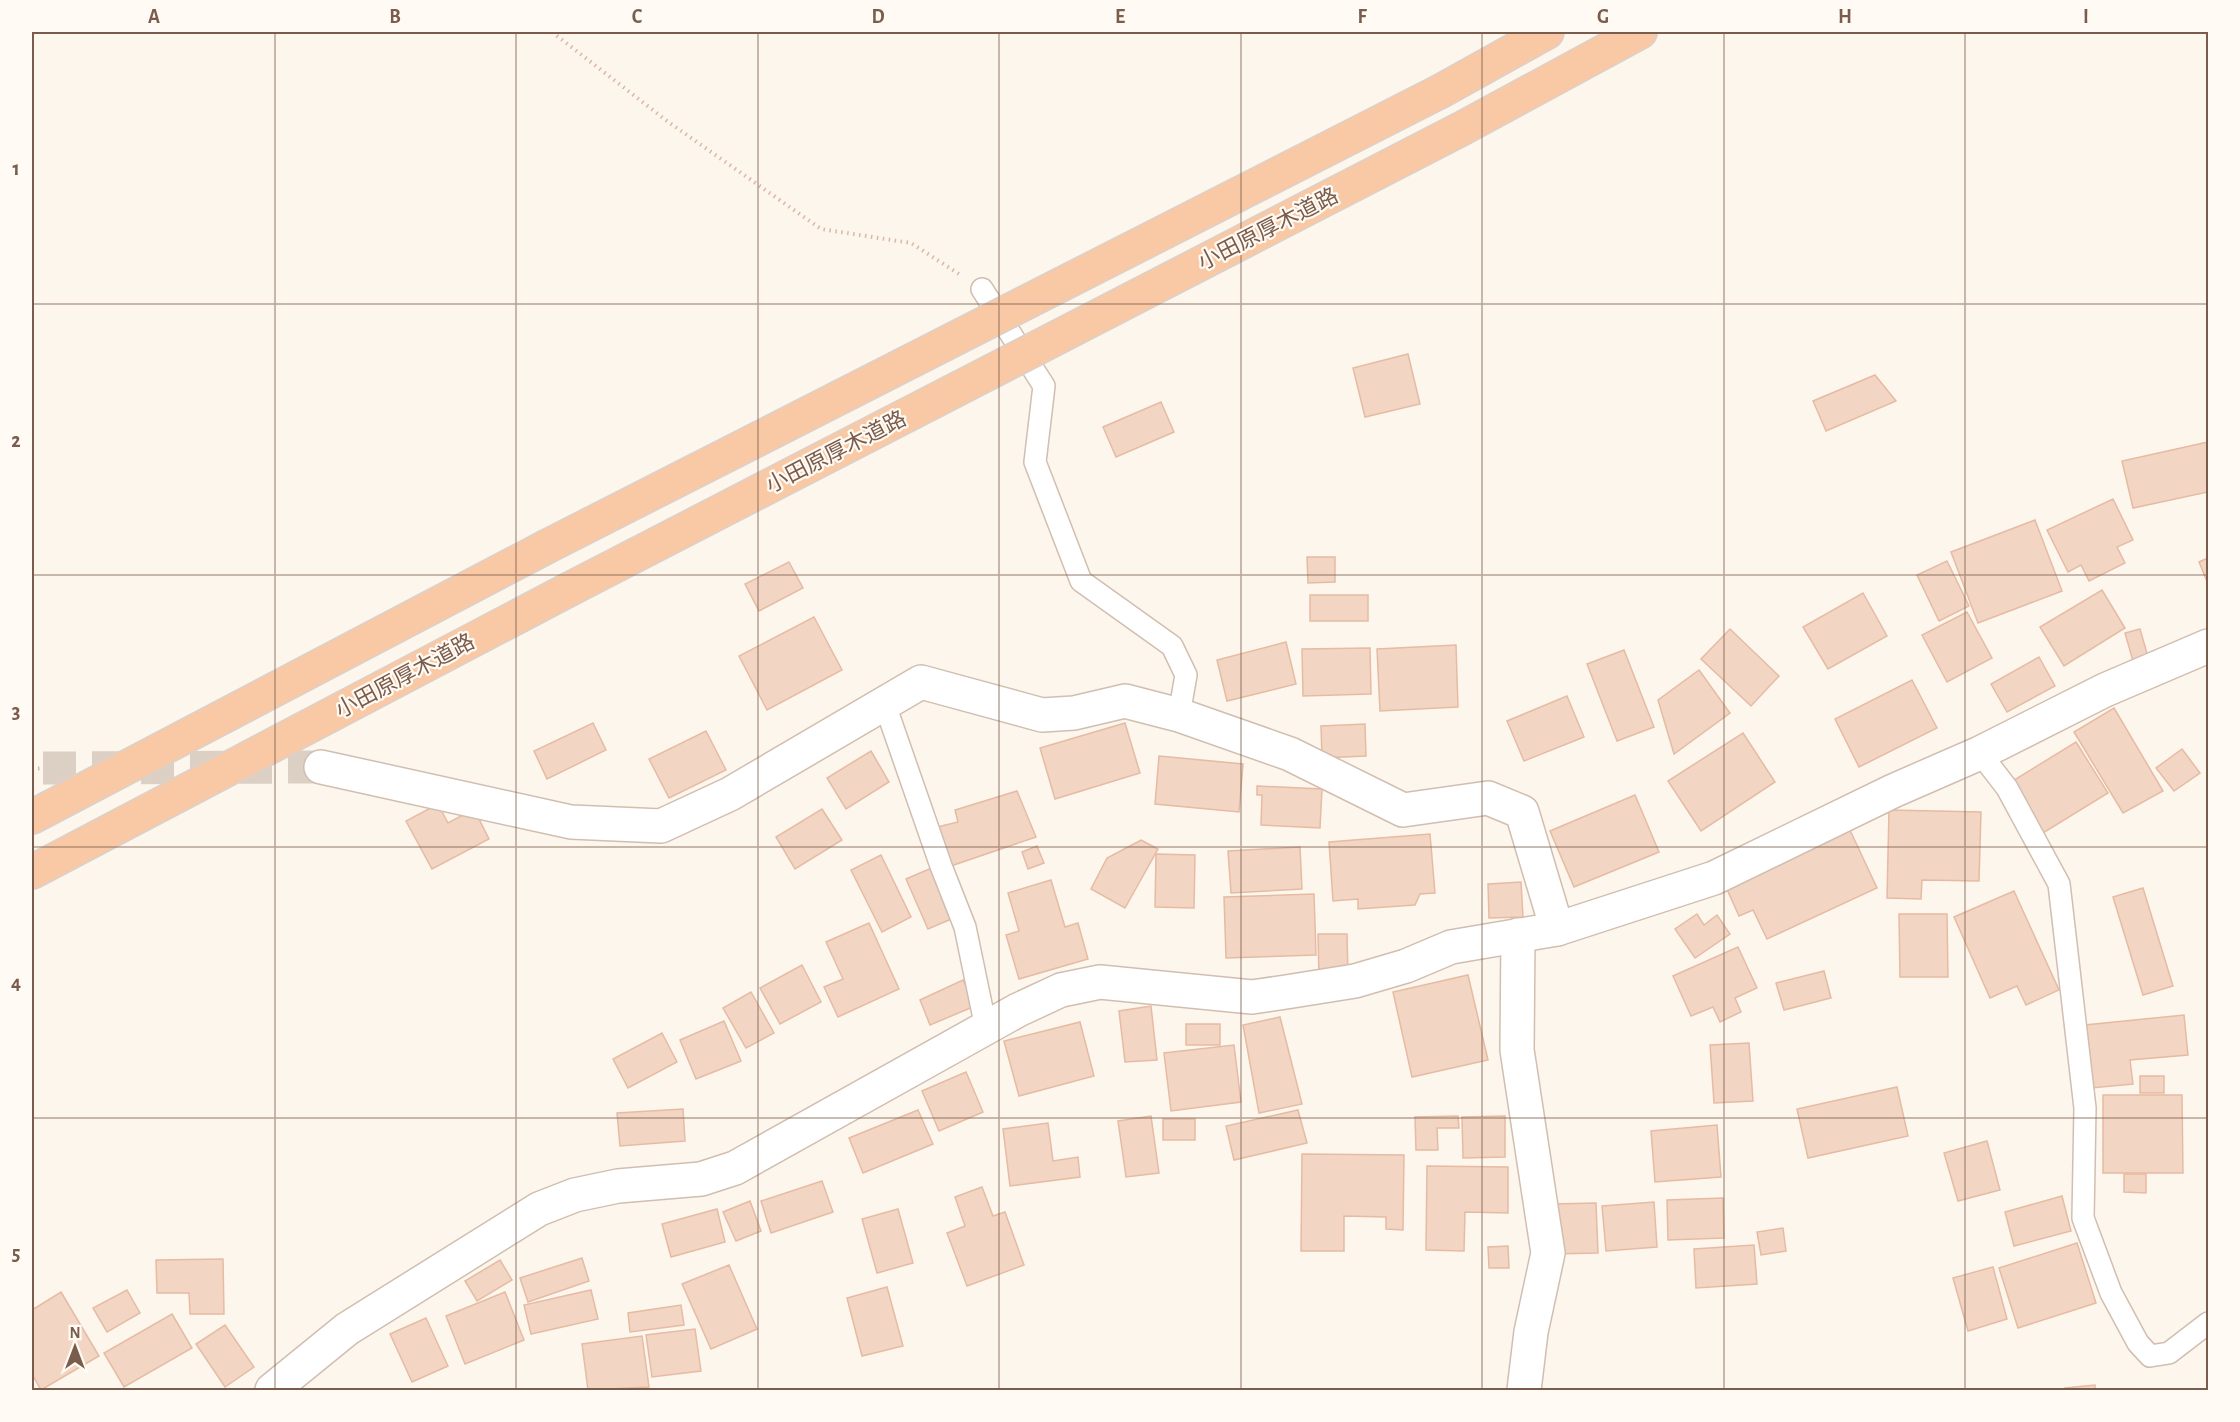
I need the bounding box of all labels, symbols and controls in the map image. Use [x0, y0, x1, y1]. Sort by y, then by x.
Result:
text: A [148, 7, 160, 27]
text: B [389, 7, 401, 27]
text: C [632, 7, 643, 27]
text: D [871, 7, 885, 27]
text: E [1115, 7, 1125, 27]
text: F [1357, 7, 1367, 27]
text: G [1597, 7, 1609, 27]
text: H [1838, 7, 1852, 27]
text: I [2083, 7, 2089, 27]
text: 1 [12, 159, 20, 179]
street label: 小田原厚木道路 [1194, 183, 1342, 274]
street label: 小田原厚木道路 [762, 406, 910, 497]
text: 2 [11, 431, 21, 451]
street label: 小田原厚木道路 [331, 629, 478, 722]
text: 3 [12, 702, 20, 722]
text: 4 [11, 973, 21, 993]
text: 5 [12, 1244, 20, 1264]
north arrow [45, 1317, 105, 1377]
text: N [69, 1325, 81, 1341]

